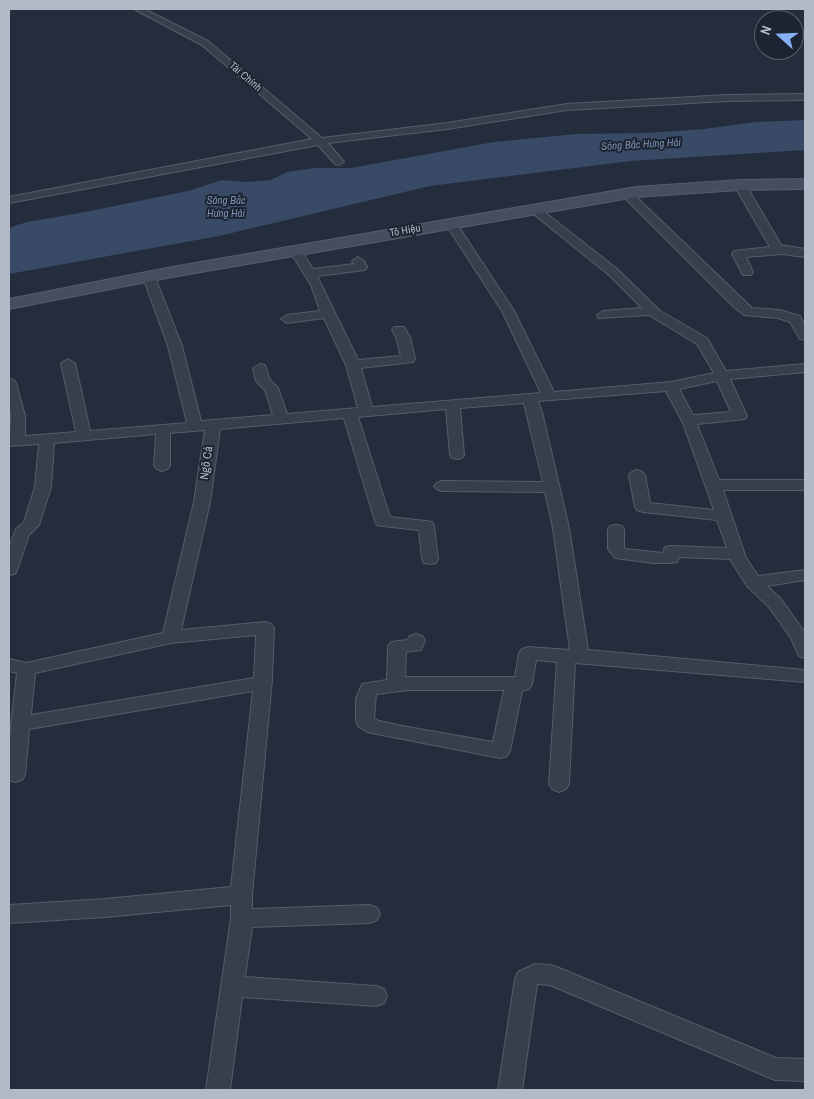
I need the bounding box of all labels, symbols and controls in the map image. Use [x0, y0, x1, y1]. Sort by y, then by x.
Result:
north arrow [754, 10, 804, 60]
text: N [756, 23, 776, 37]
street label: Tài Chính [226, 59, 264, 95]
water label: Sông Bắc Hưng Hải [601, 136, 681, 154]
water label: Sông Bắc Hưng Hải [206, 194, 246, 220]
street label: Tô Hiệu [389, 222, 421, 240]
street label: Ngõ Cả [198, 445, 216, 481]

